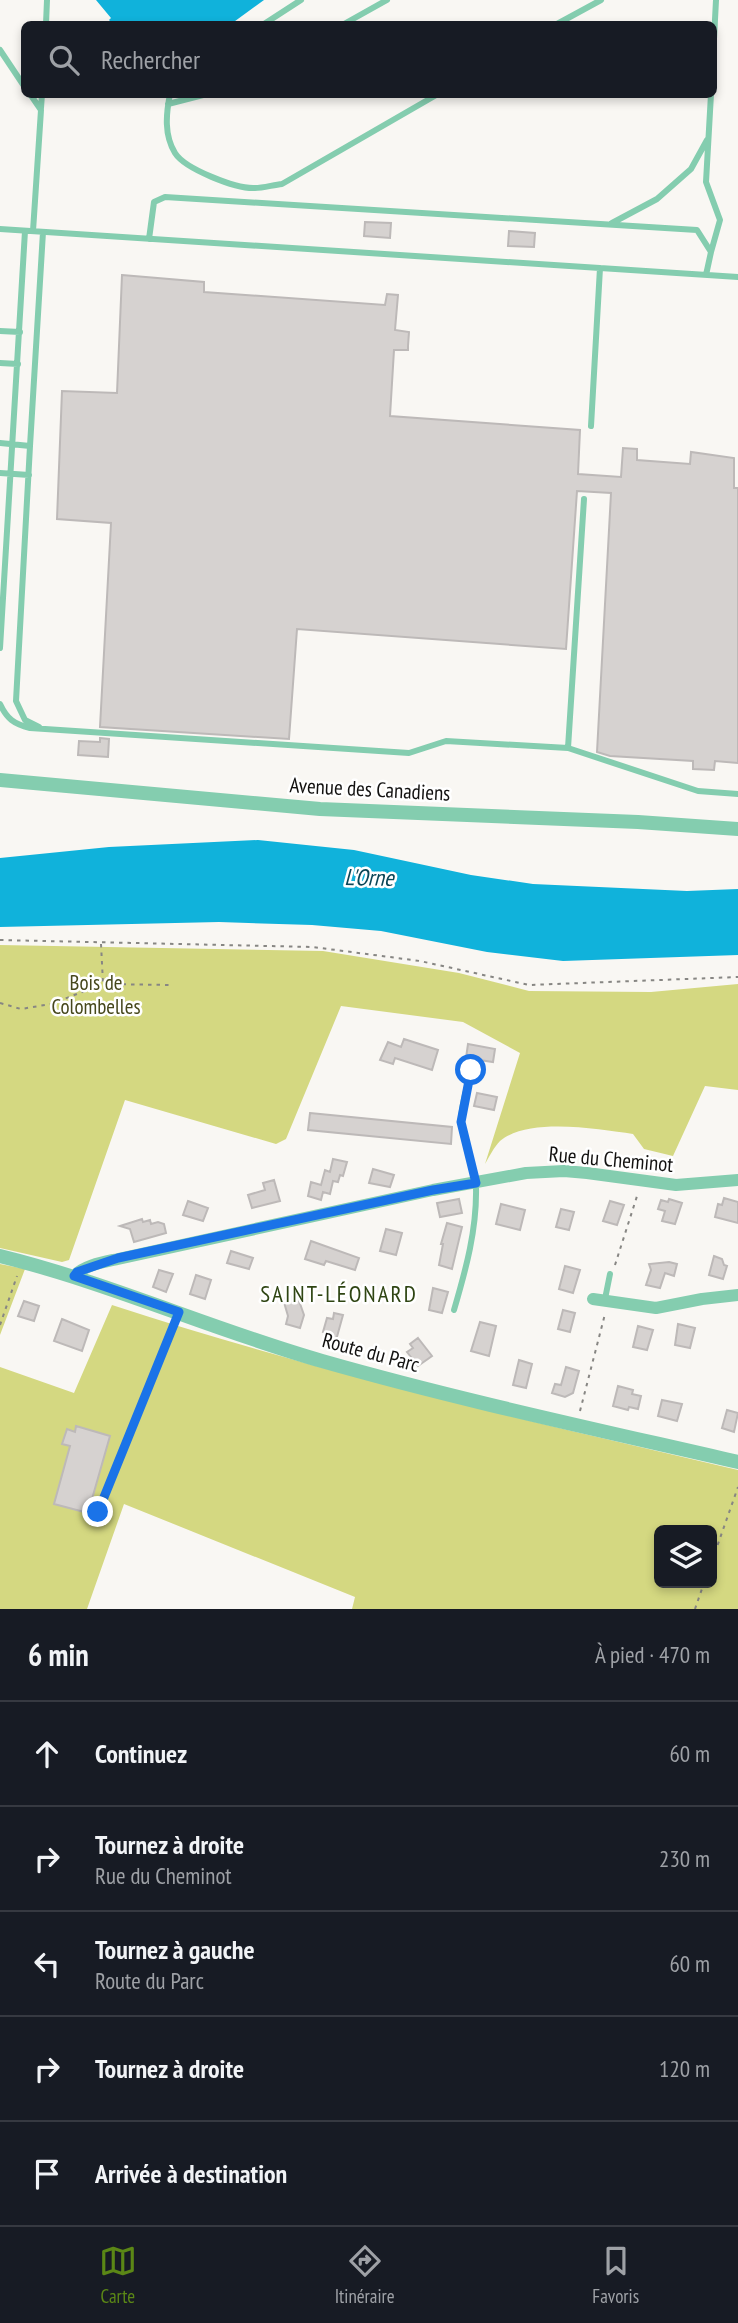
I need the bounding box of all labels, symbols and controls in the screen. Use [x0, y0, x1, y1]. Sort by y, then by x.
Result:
search box [21, 21, 717, 98]
icon: search [45, 41, 83, 79]
text: Rechercher [101, 43, 200, 76]
street label: Avenue des Canadiens [289, 771, 451, 807]
water label: L'Orne [344, 862, 395, 892]
park label: Bois de Colombelles [51, 969, 141, 1020]
route start [455, 1054, 486, 1085]
street label: Rue du Cheminot [548, 1140, 675, 1178]
district label: SAINT-LÉONARD [260, 1279, 418, 1308]
street label: Route du Parc [320, 1326, 423, 1378]
route end [82, 1496, 113, 1527]
map controls [654, 1525, 717, 1588]
button: layers [654, 1525, 717, 1588]
text: 6 min [28, 1635, 89, 1674]
text: À pied · 470 m [595, 1640, 710, 1669]
icon: ahead [28, 1735, 66, 1773]
text: Continuez [95, 1737, 187, 1770]
text: 60 m [669, 1739, 710, 1768]
text: Tournez à droite [95, 1828, 244, 1861]
icon: right [28, 1840, 66, 1878]
text: 230 m [659, 1844, 710, 1873]
text: Rue du Cheminot [95, 1861, 232, 1890]
text: Tournez à gauche [95, 1933, 255, 1966]
icon: left [28, 1945, 66, 1983]
text: 60 m [669, 1949, 710, 1978]
text: Route du Parc [95, 1966, 204, 1995]
icon: right [28, 2050, 66, 2088]
text: Tournez à droite [95, 2052, 244, 2085]
text: 120 m [659, 2054, 710, 2083]
icon: arrive [28, 2155, 66, 2193]
text: Arrivée à destination [95, 2157, 287, 2190]
tab: Carte [99, 2242, 137, 2308]
tab: Itinéraire [335, 2242, 395, 2308]
tab: Favoris [592, 2242, 639, 2308]

